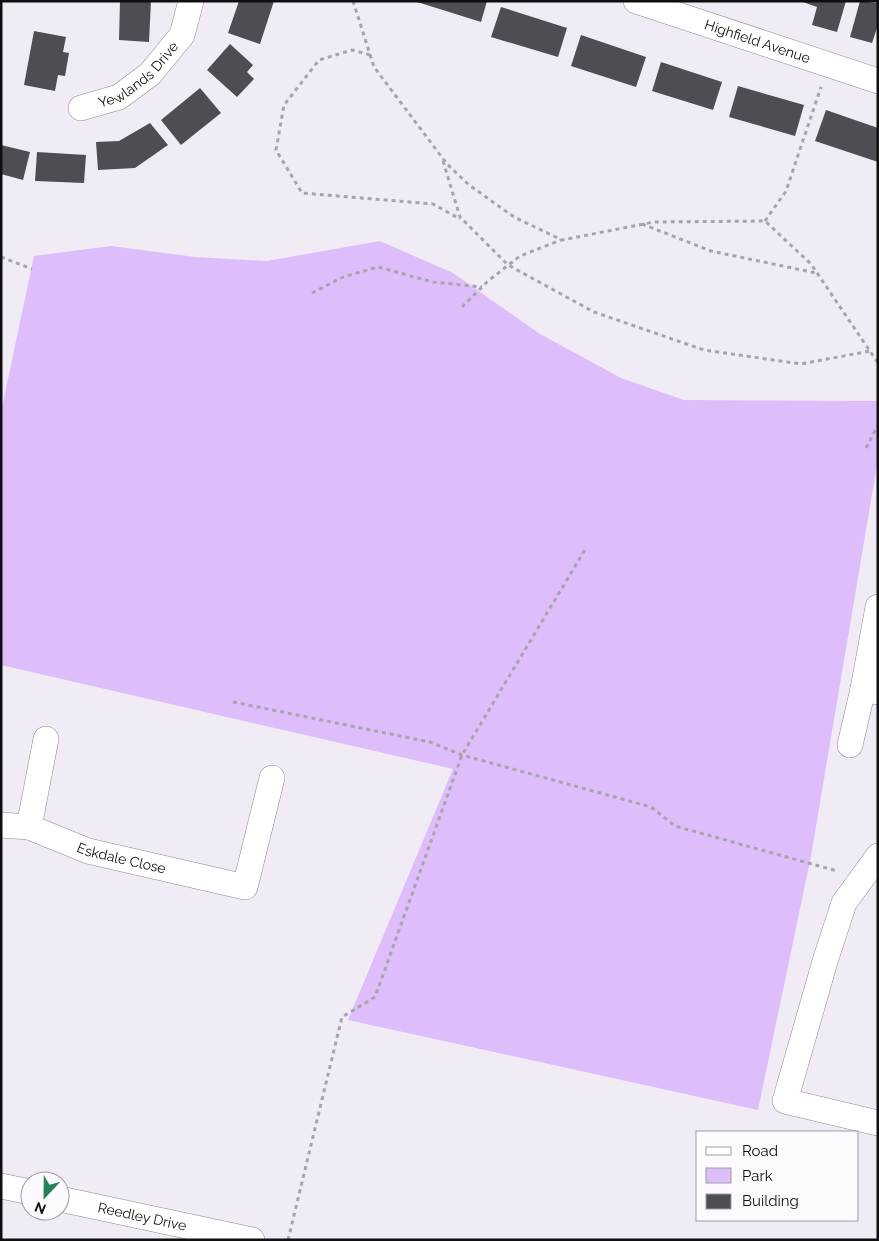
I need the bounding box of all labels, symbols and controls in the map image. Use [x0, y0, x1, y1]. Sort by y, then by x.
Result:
street label: Highfield Avenue [703, 16, 812, 66]
street label: Yewlands Drive [96, 38, 181, 111]
street label: Eskdale Close [75, 839, 168, 877]
legend [696, 1131, 859, 1221]
text: Road [742, 1142, 778, 1160]
text: Park [742, 1167, 773, 1185]
north arrow [20, 1171, 70, 1221]
text: Building [742, 1192, 799, 1210]
text: N [32, 1199, 48, 1217]
street label: Reedley Drive [96, 1199, 188, 1234]

